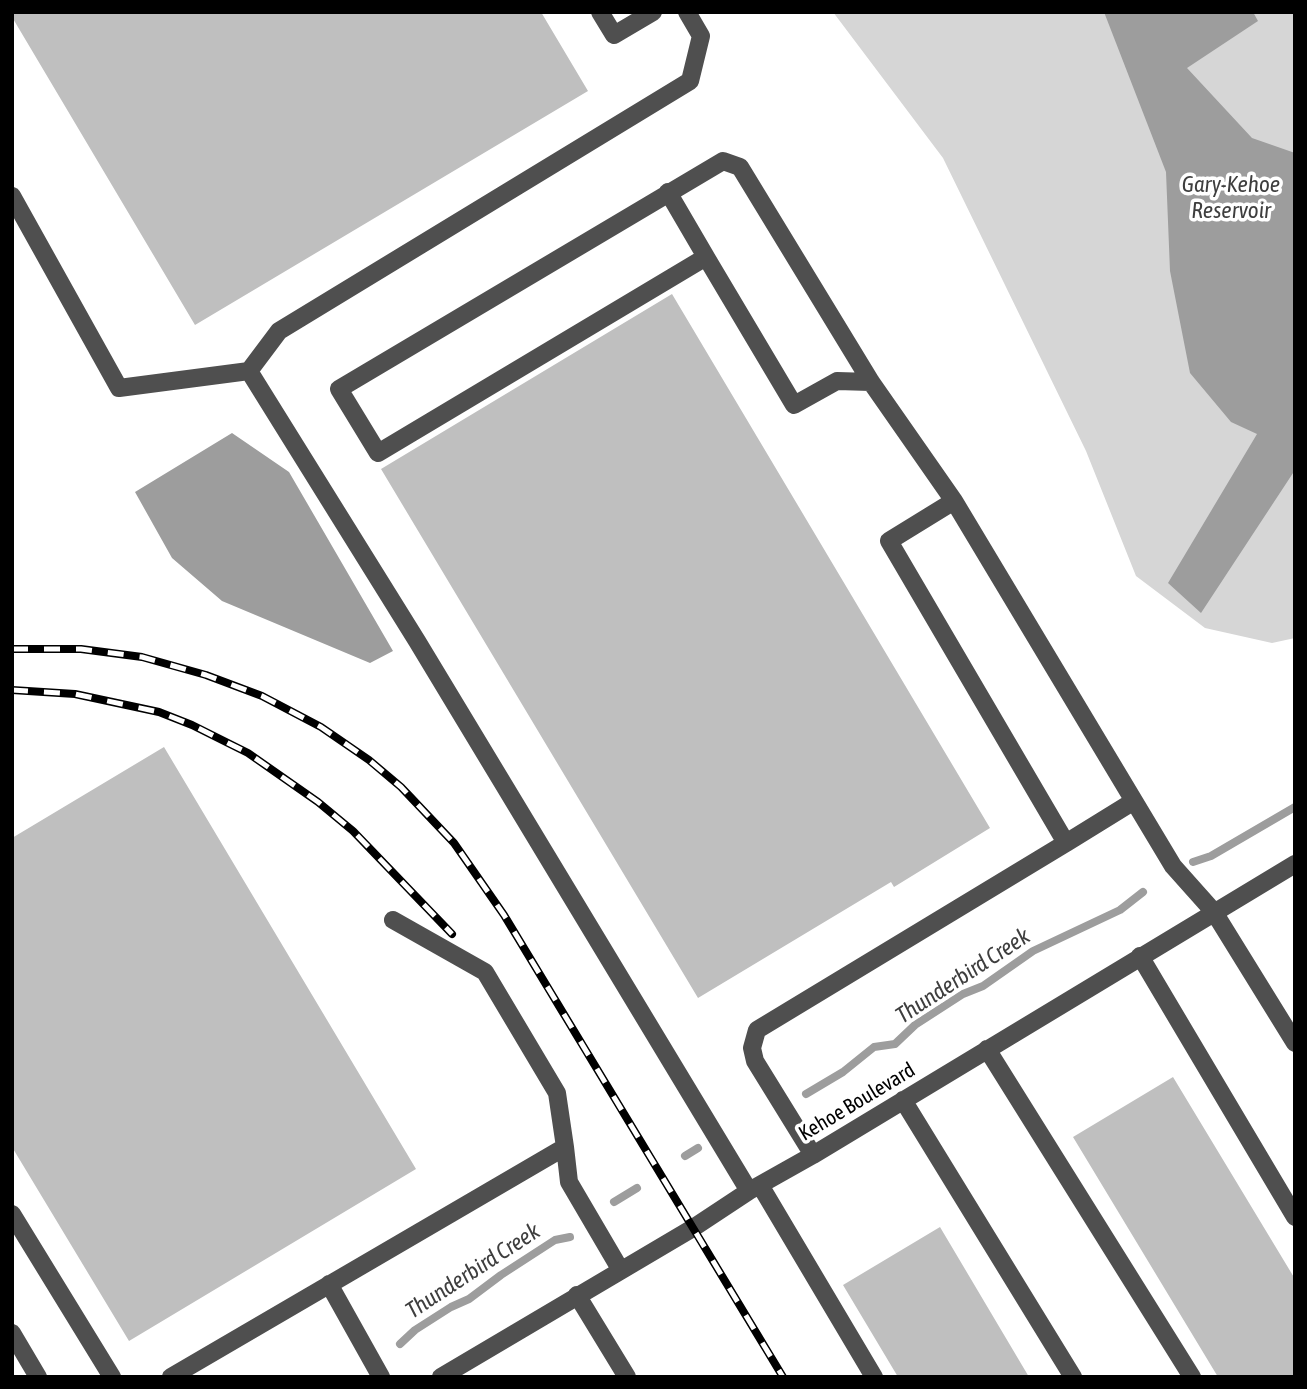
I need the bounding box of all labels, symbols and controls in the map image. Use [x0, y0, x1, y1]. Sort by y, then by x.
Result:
water label: Gary-Kehoe Reservoir [1182, 171, 1280, 225]
water label: Thunderbird Creek [891, 922, 1035, 1030]
street label: Kehoe Boulevard [794, 1057, 920, 1147]
water label: Thunderbird Creek [401, 1217, 545, 1325]

